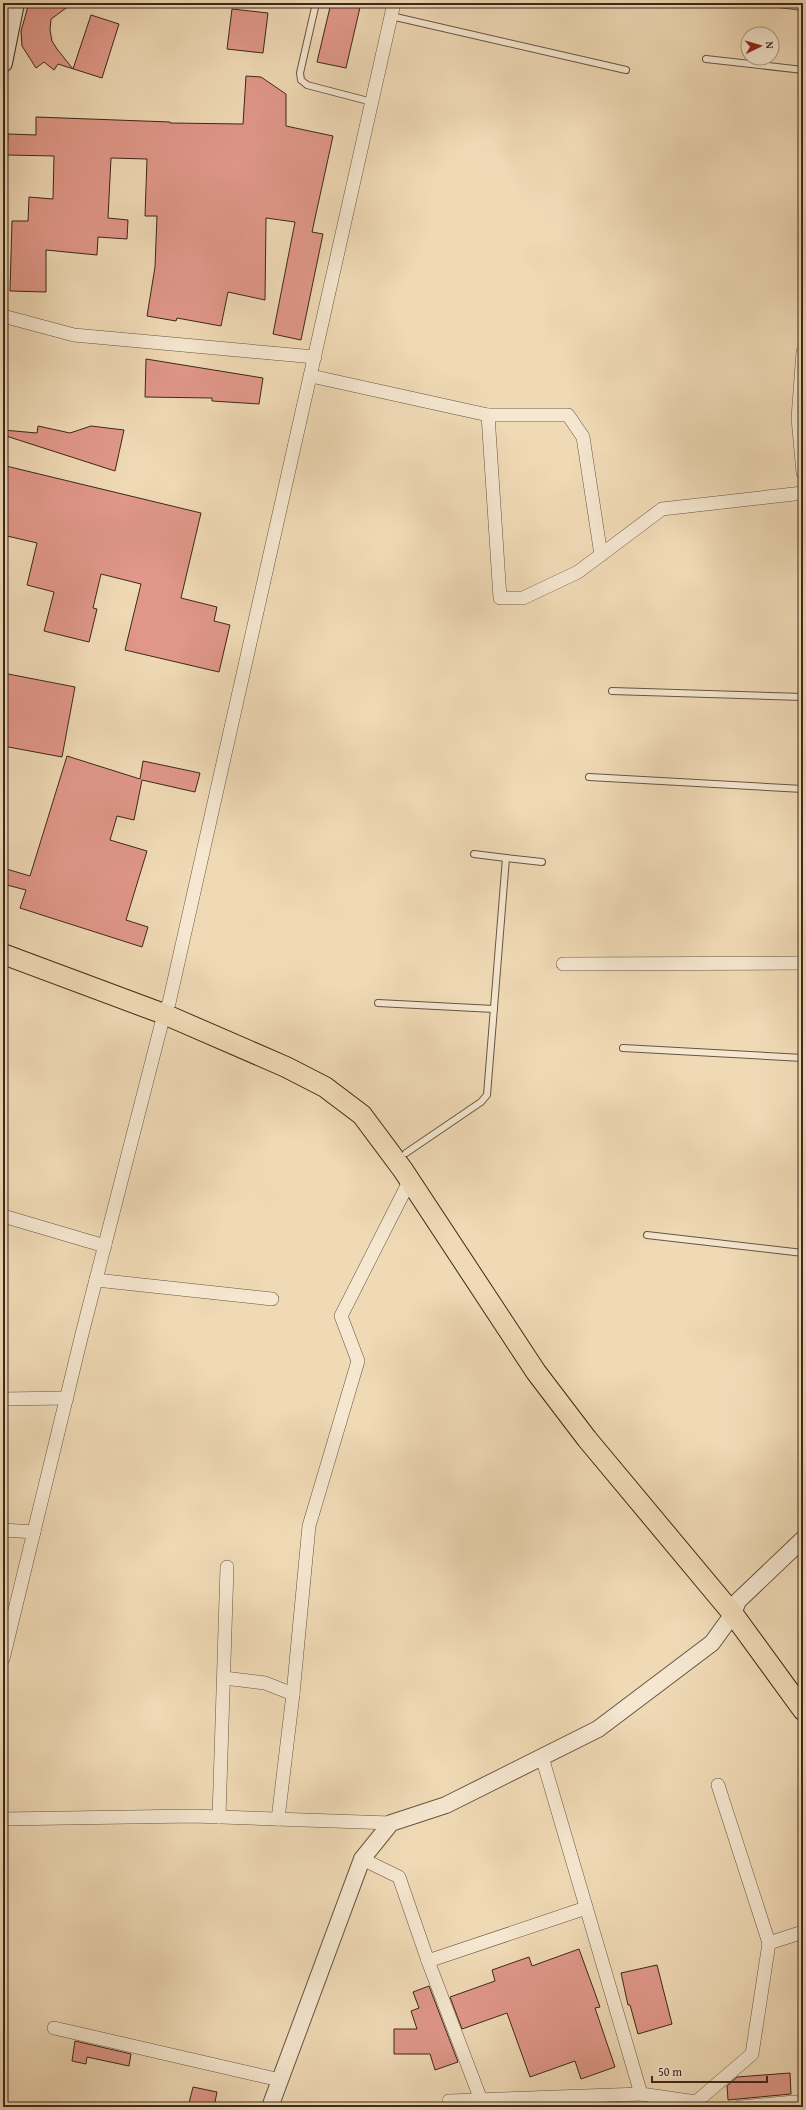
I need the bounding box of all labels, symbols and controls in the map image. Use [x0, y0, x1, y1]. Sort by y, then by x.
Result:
north arrow [740, 26, 780, 66]
text: N [762, 41, 778, 50]
scale bar [652, 2058, 767, 2084]
text: 50 m [658, 2063, 682, 2080]

